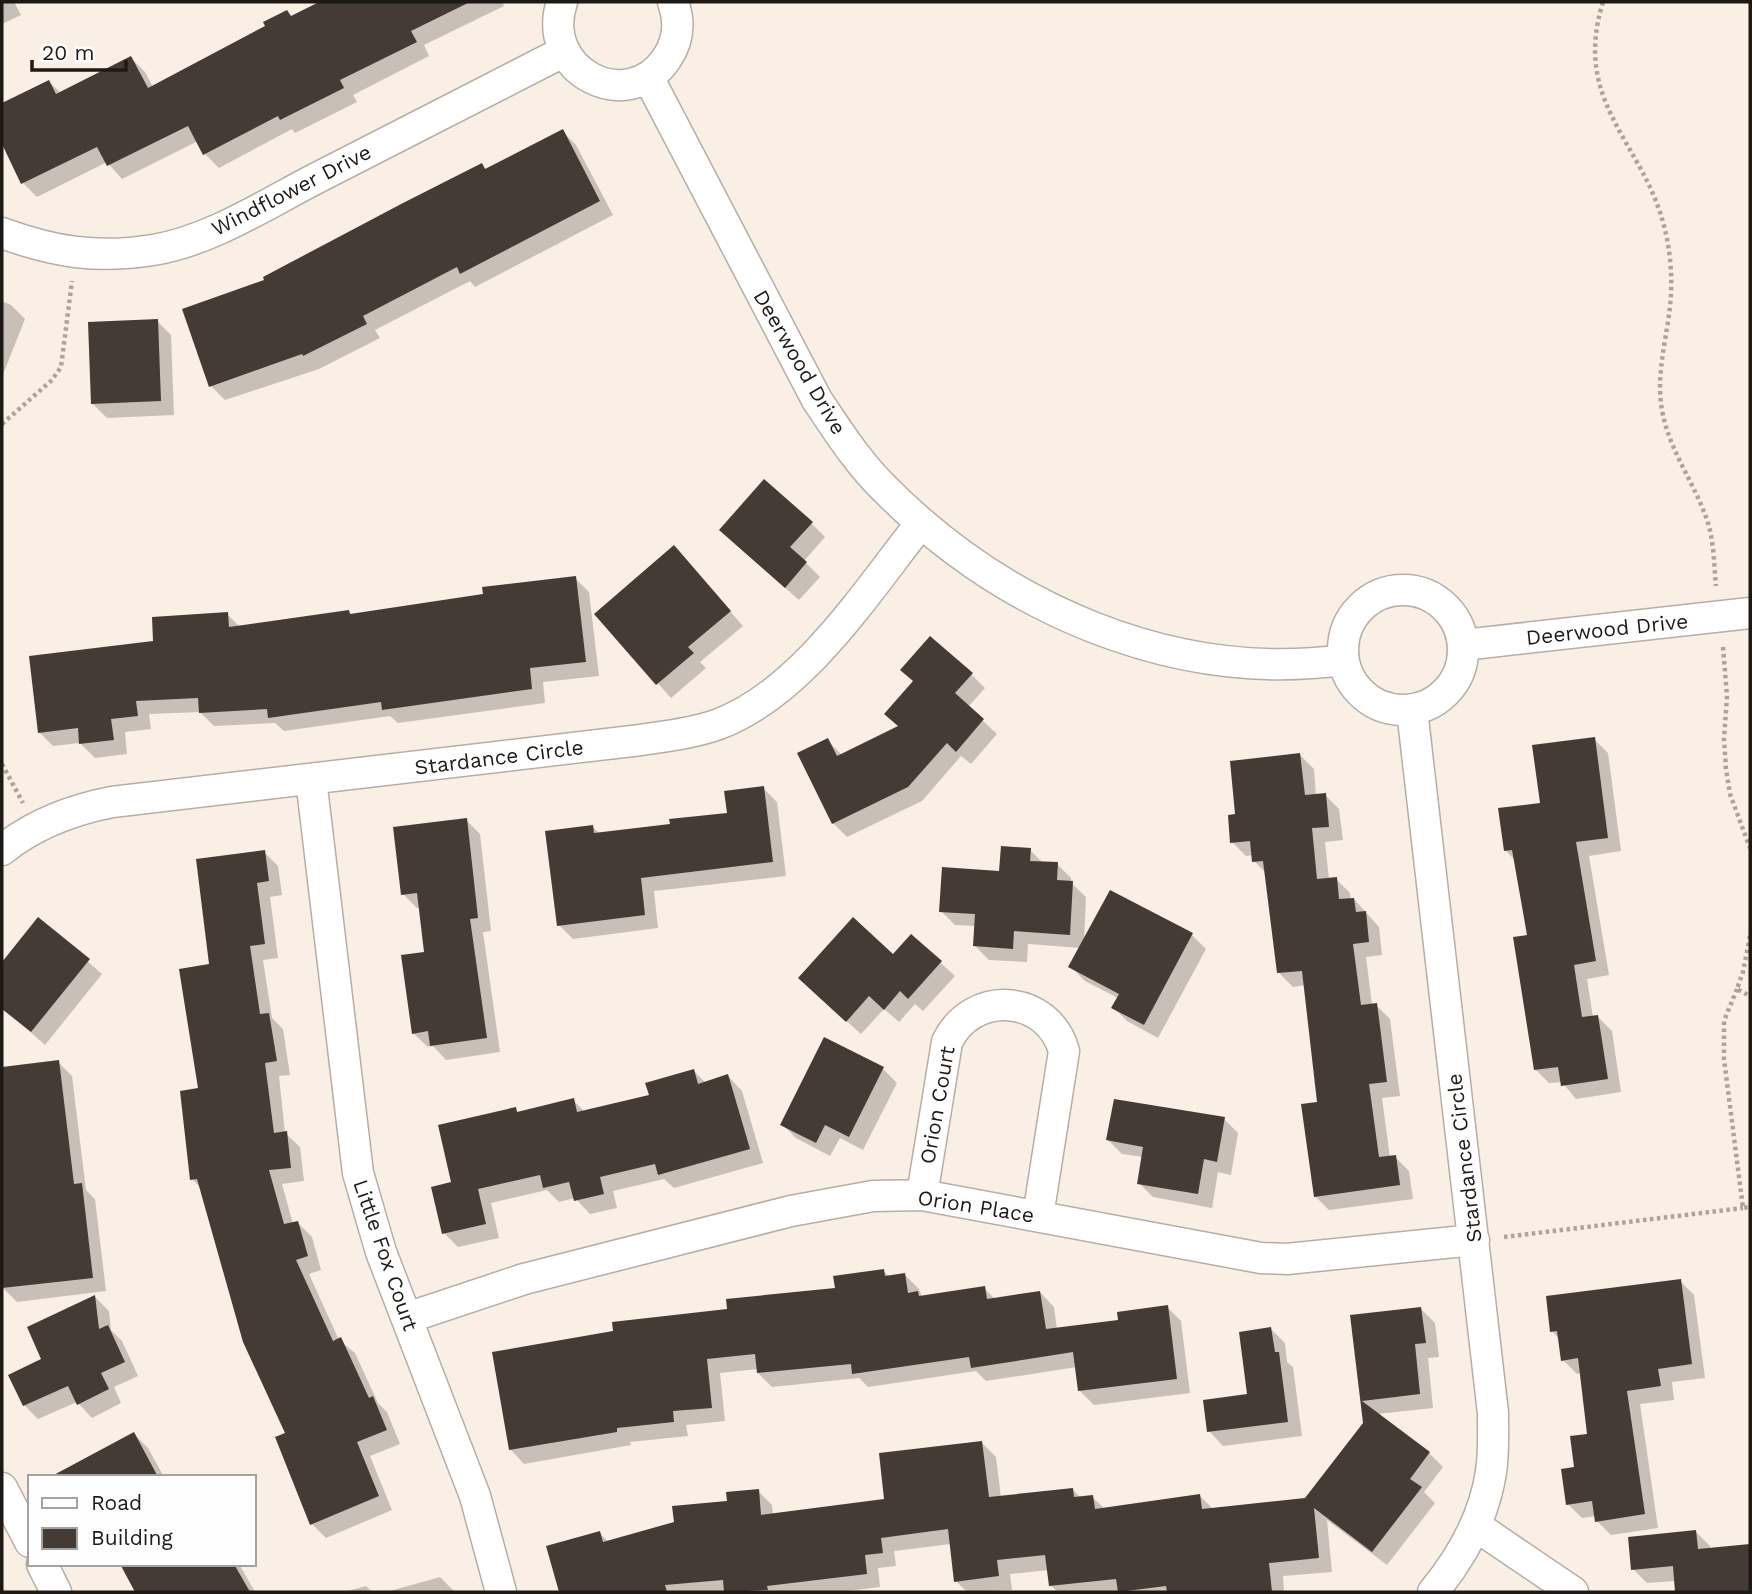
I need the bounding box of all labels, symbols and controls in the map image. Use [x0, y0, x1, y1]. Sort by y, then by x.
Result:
scale bar [32, 28, 126, 72]
text: 20 m [42, 40, 94, 65]
street label: Windflower Drive [207, 139, 375, 241]
street label: Deerwood Drive [748, 285, 852, 439]
street label: Deerwood Drive [1525, 608, 1689, 650]
street label: Stardance Circle [413, 734, 585, 780]
street label: Orion Court [914, 1044, 960, 1166]
street label: Stardance Circle [1441, 1072, 1487, 1244]
street label: Little Fox Court [348, 1176, 424, 1334]
street label: Orion Place [916, 1184, 1036, 1228]
legend [28, 1475, 256, 1566]
text: Road [91, 1490, 142, 1515]
text: Building [91, 1525, 173, 1550]

